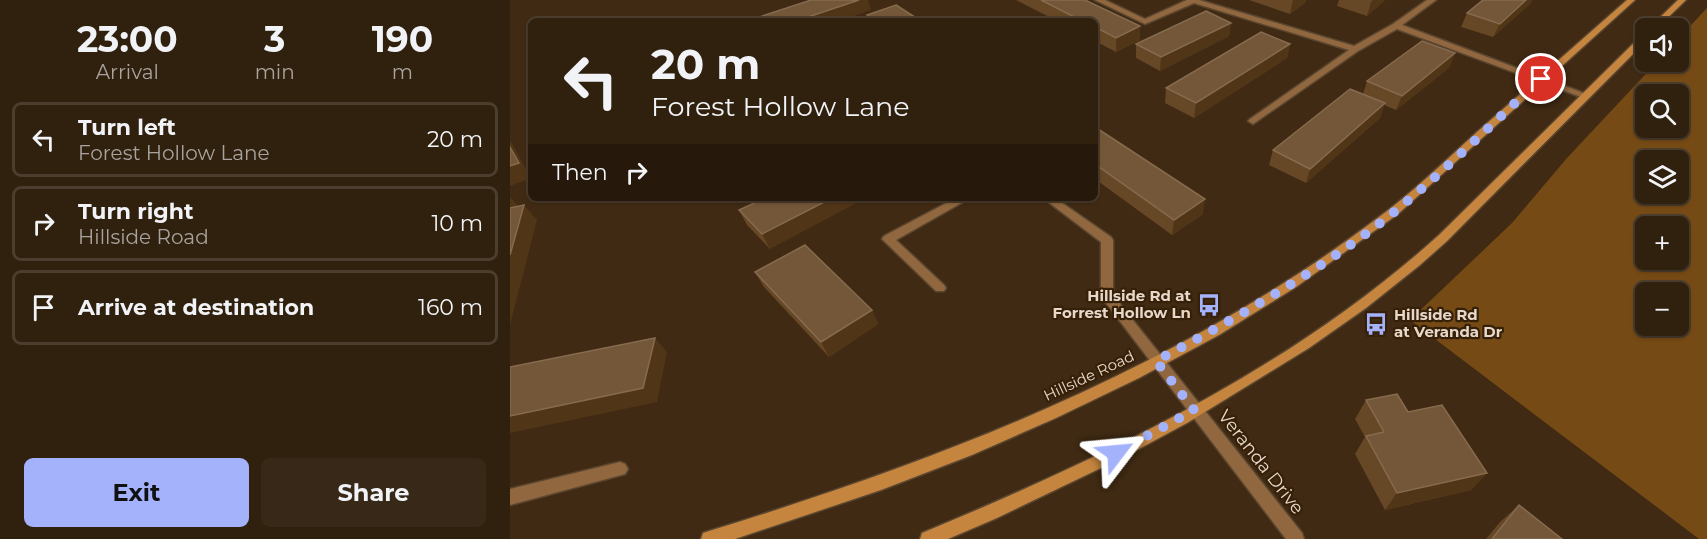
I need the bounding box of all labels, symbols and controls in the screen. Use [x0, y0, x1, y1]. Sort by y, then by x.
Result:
text: 23:00 [77, 17, 178, 61]
text: 3 [264, 17, 285, 61]
text: 190 [372, 17, 433, 61]
map controls [1635, 18, 1689, 336]
button: sound [1635, 18, 1689, 72]
text: 20 m [651, 38, 760, 90]
icon: left [552, 42, 630, 120]
pin [1515, 53, 1566, 104]
text: Arrival [96, 60, 159, 84]
text: min [255, 60, 295, 84]
text: m [392, 60, 413, 84]
icon: arrive [1524, 62, 1557, 95]
button: search [1635, 84, 1689, 138]
text: Forest Hollow Lane [651, 90, 910, 123]
text: Turn left [78, 114, 176, 141]
icon: left [27, 123, 60, 156]
text: 20 m [427, 126, 483, 153]
text: Forest Hollow Lane [78, 141, 270, 165]
button: layers [1635, 150, 1689, 204]
icon: right [620, 156, 653, 189]
text: Then [552, 159, 608, 186]
text: Turn right [78, 198, 193, 225]
icon: right [27, 207, 60, 240]
text: 10 m [431, 210, 483, 237]
button: + [1635, 216, 1689, 270]
text: Hillside Road [78, 225, 209, 249]
button: − [1635, 282, 1689, 336]
place label: Hillside Rd at Forrest Hollow Ln [1053, 286, 1191, 322]
icon: arrive [27, 291, 60, 324]
bus stop icon: Hillside Rd at Forrest Hollow Ln [1196, 292, 1222, 318]
text: Arrive at destination [78, 294, 314, 321]
text: 160 m [418, 294, 483, 321]
place label: Hillside Rd at Veranda Dr [1394, 305, 1503, 341]
bus stop icon: Hillside Rd at Veranda Dr [1363, 311, 1389, 337]
street label: Hillside Road [1040, 346, 1137, 405]
street label: Veranda Drive [1213, 405, 1309, 519]
position arrow [1084, 421, 1148, 485]
button: Exit [24, 458, 249, 527]
button: Share [261, 458, 486, 527]

